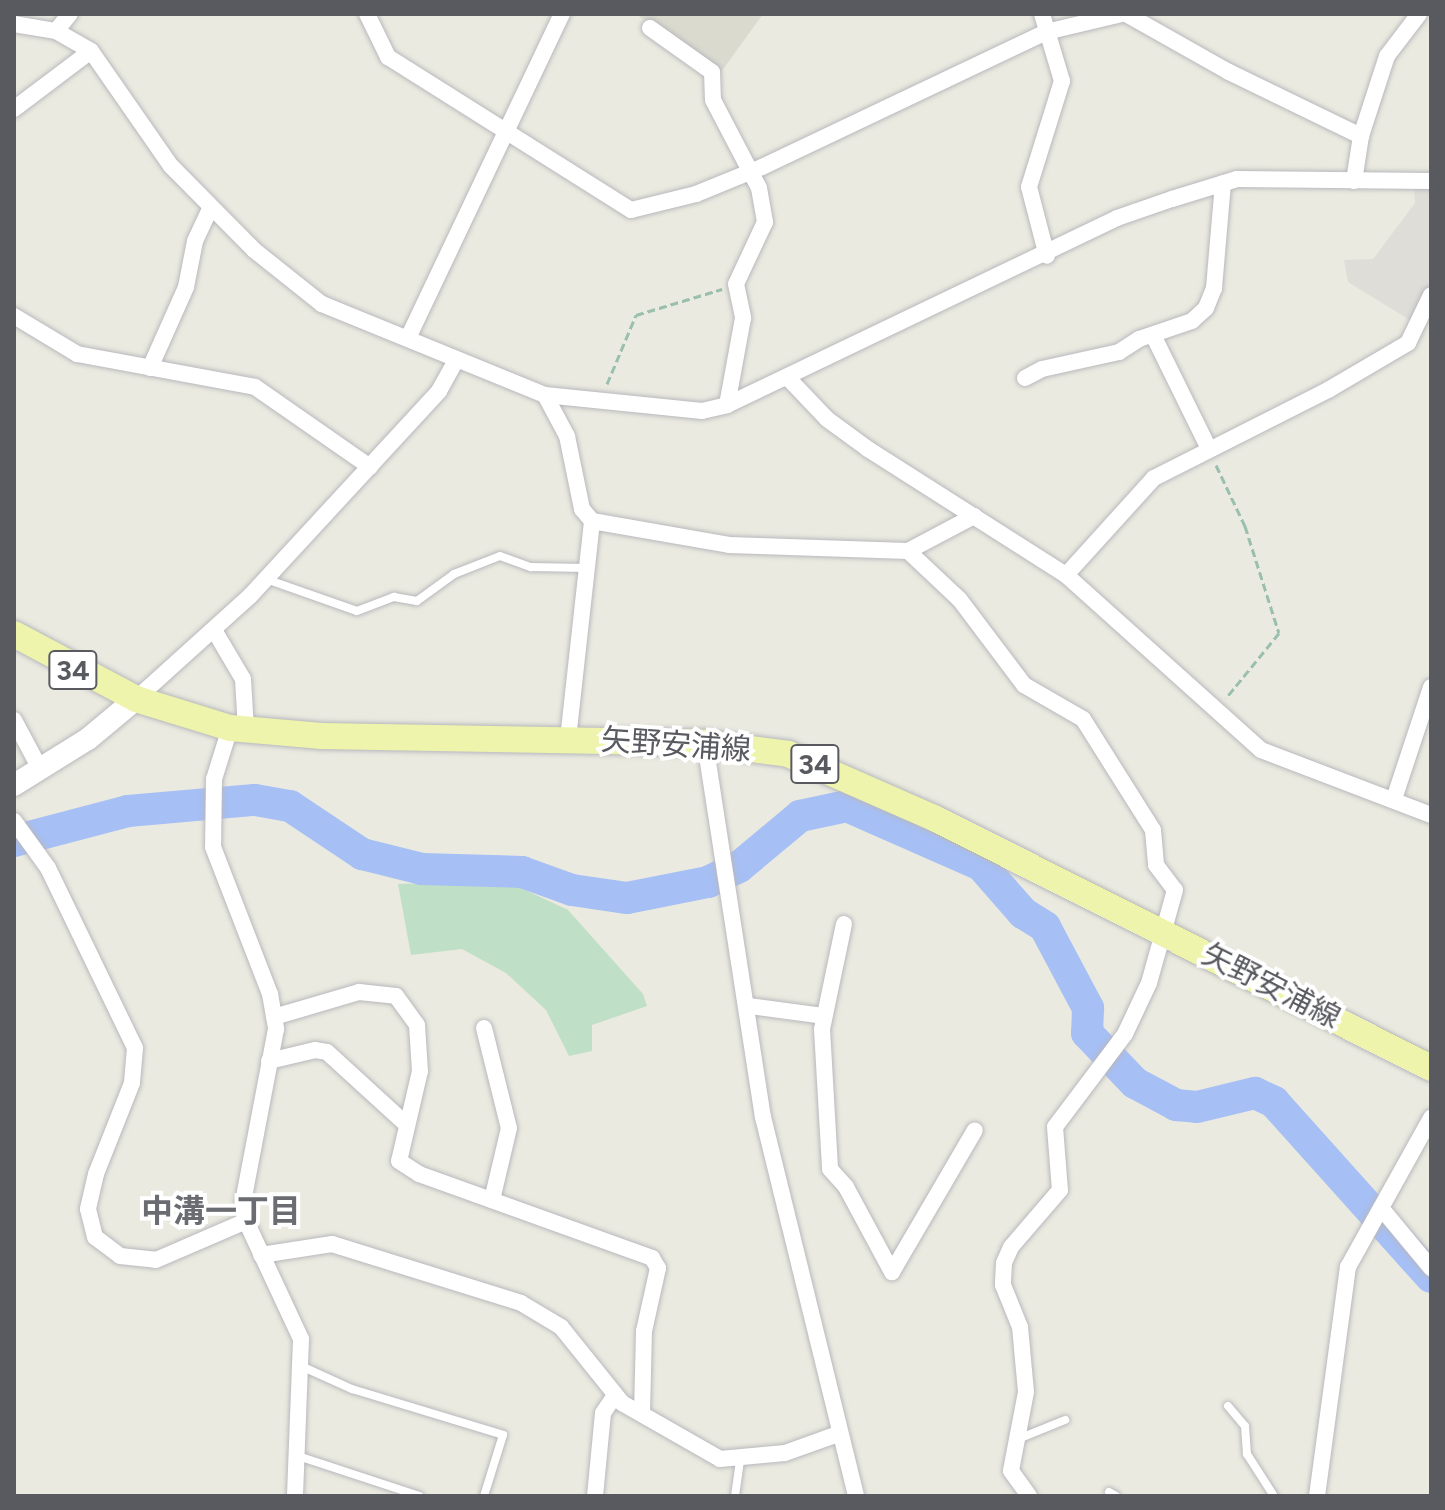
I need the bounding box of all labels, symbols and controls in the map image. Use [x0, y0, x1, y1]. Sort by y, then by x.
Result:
road number: 34 [47, 646, 99, 694]
street label: 矢野安浦線 [600, 722, 752, 768]
road number: 34 [789, 740, 841, 788]
street label: 矢野安浦線 [1196, 936, 1346, 1036]
district label: 中溝一丁目 [141, 1192, 301, 1230]

